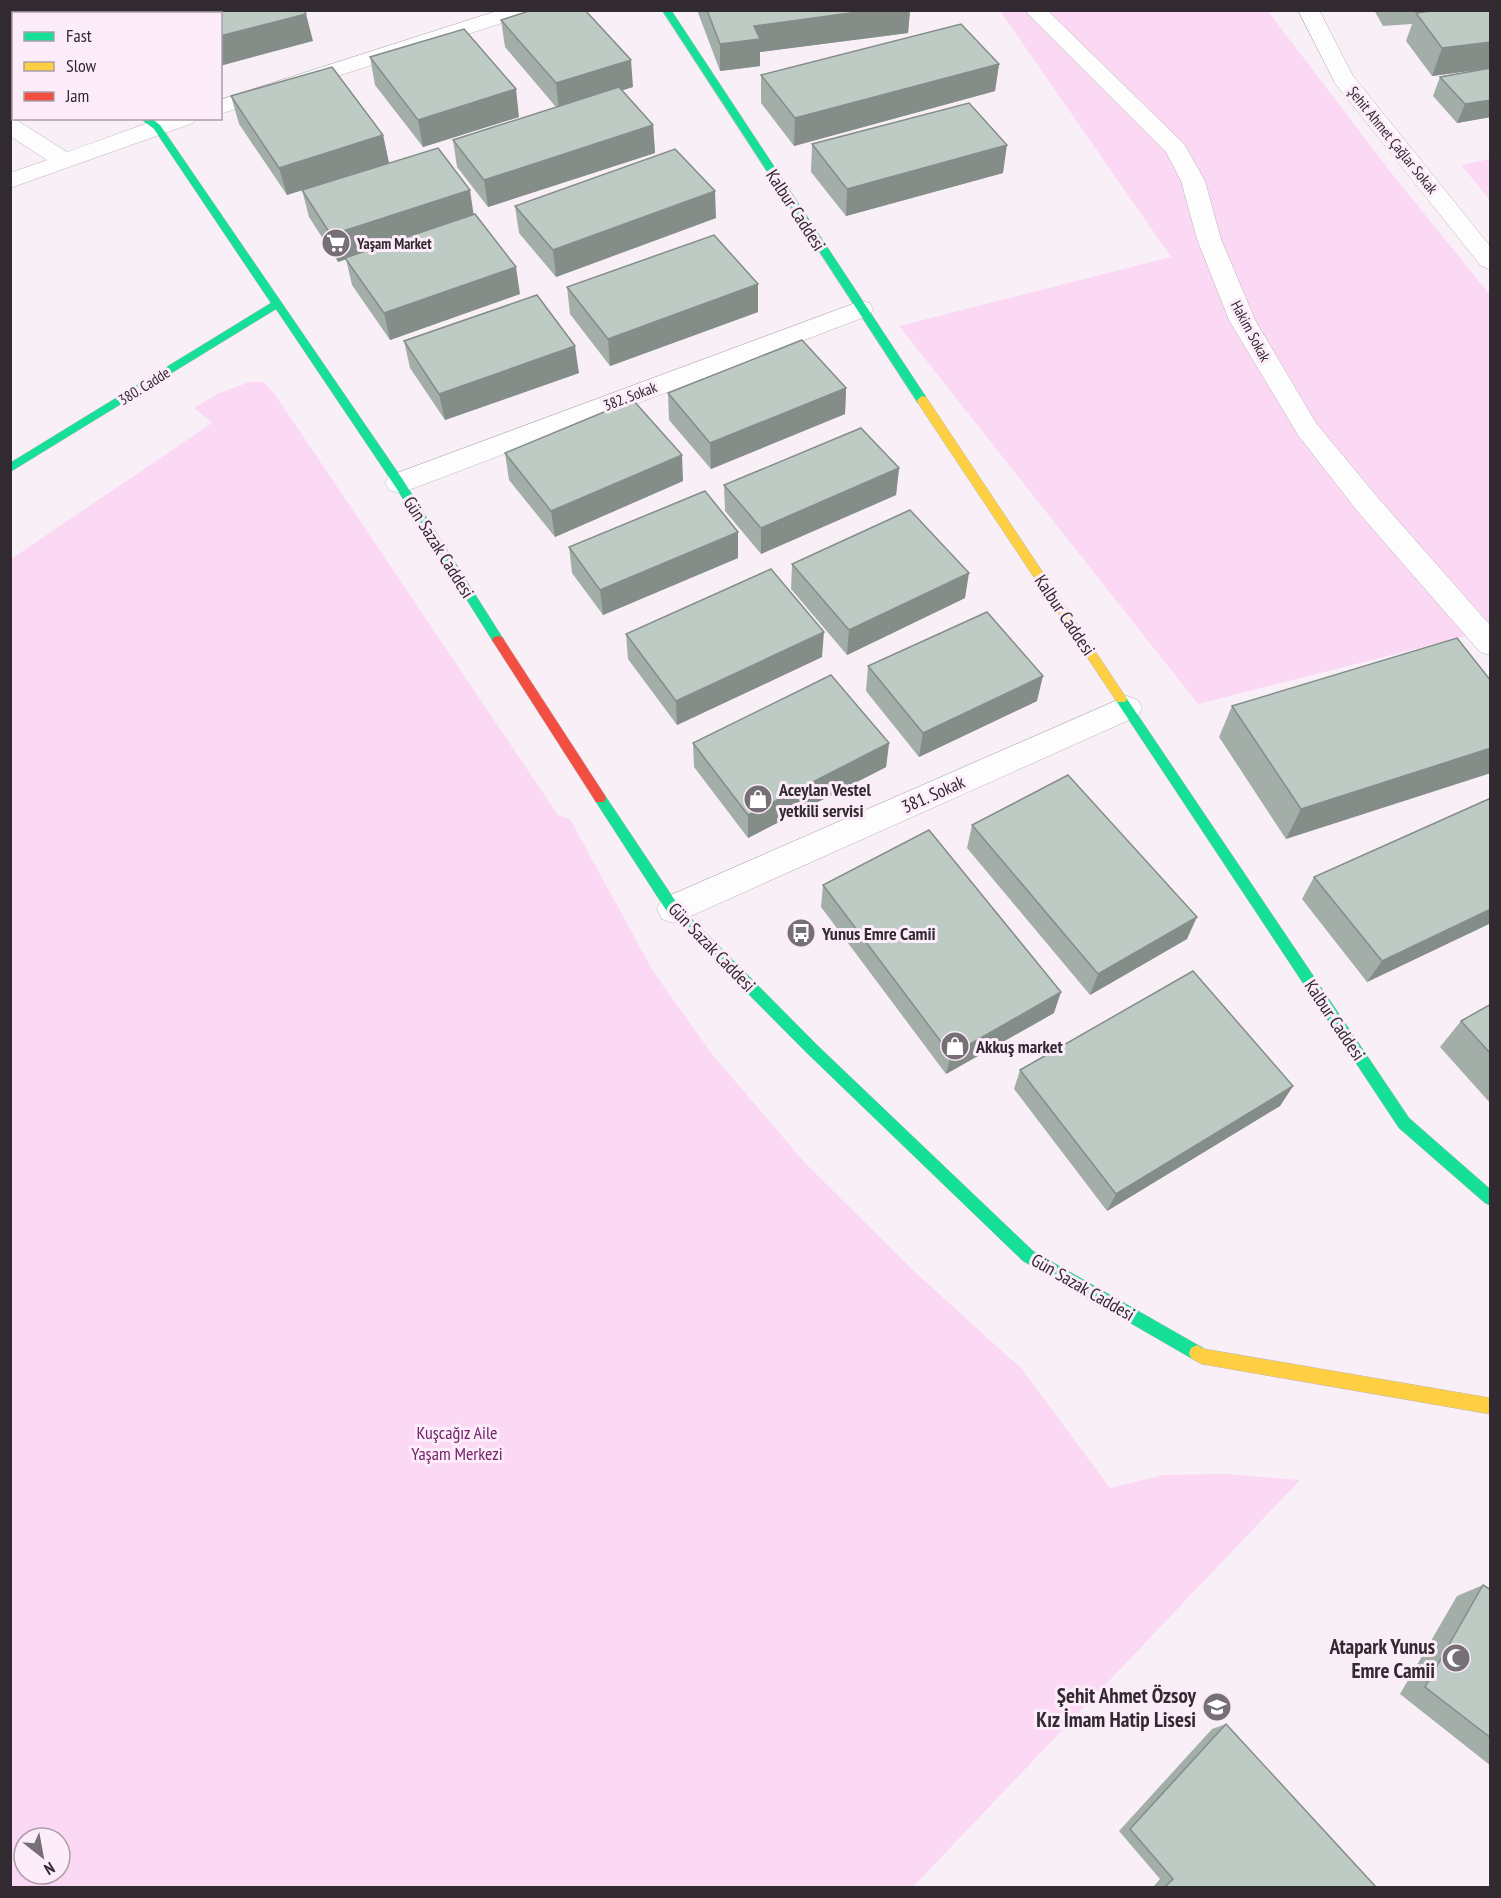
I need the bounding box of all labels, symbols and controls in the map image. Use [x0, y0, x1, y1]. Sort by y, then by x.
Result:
legend [12, 12, 222, 120]
text: Fast [66, 24, 92, 47]
text: Slow [66, 54, 97, 77]
street label: Şehit Ahmet Çağlar Sokak [1344, 82, 1442, 198]
text: Jam [65, 84, 89, 107]
street label: Kalbur Caddesi [761, 165, 831, 255]
supermarket icon: Yaşam Market [320, 227, 352, 259]
place label: Yaşam Market [356, 234, 432, 253]
street label: Hakim Sokak [1227, 297, 1275, 365]
street label: 380. Cadde [115, 363, 173, 409]
street label: 382. Sokak [601, 377, 660, 415]
street label: Gün Sazak Caddesi [399, 492, 479, 602]
street label: Kalbur Caddesi [1030, 570, 1100, 660]
street label: 381. Sokak [898, 770, 968, 818]
place label: Aceylan Vestel yetkili servisi [778, 778, 872, 822]
shop icon: Aceylan Vestel yetkili servisi [742, 783, 774, 815]
street label: Gün Sazak Caddesi [664, 897, 760, 997]
bus stop icon: Yunus Emre Camii [785, 917, 817, 949]
place label: Yunus Emre Camii [821, 922, 936, 945]
street label: Kalbur Caddesi [1300, 975, 1370, 1065]
shop icon: Akkuş market [939, 1030, 971, 1062]
place label: Akkuş market [975, 1035, 1063, 1058]
street label: Gün Sazak Caddesi [1027, 1248, 1139, 1326]
park label: Kuşcağız Aile Yaşam Merkezi [411, 1421, 503, 1465]
place label: Atapark Yunus Emre Camii [1328, 1633, 1435, 1684]
mosque icon: Atapark Yunus Emre Camii [1440, 1642, 1472, 1674]
place label: Şehit Ahmet Özsoy Kız İmam Hatip Lisesi [1036, 1682, 1197, 1733]
school or university icon: Şehit Ahmet Özsoy Kız İmam Hatip Lisesi [1201, 1691, 1233, 1723]
north arrow [12, 1826, 72, 1886]
text: N [41, 1858, 59, 1880]

